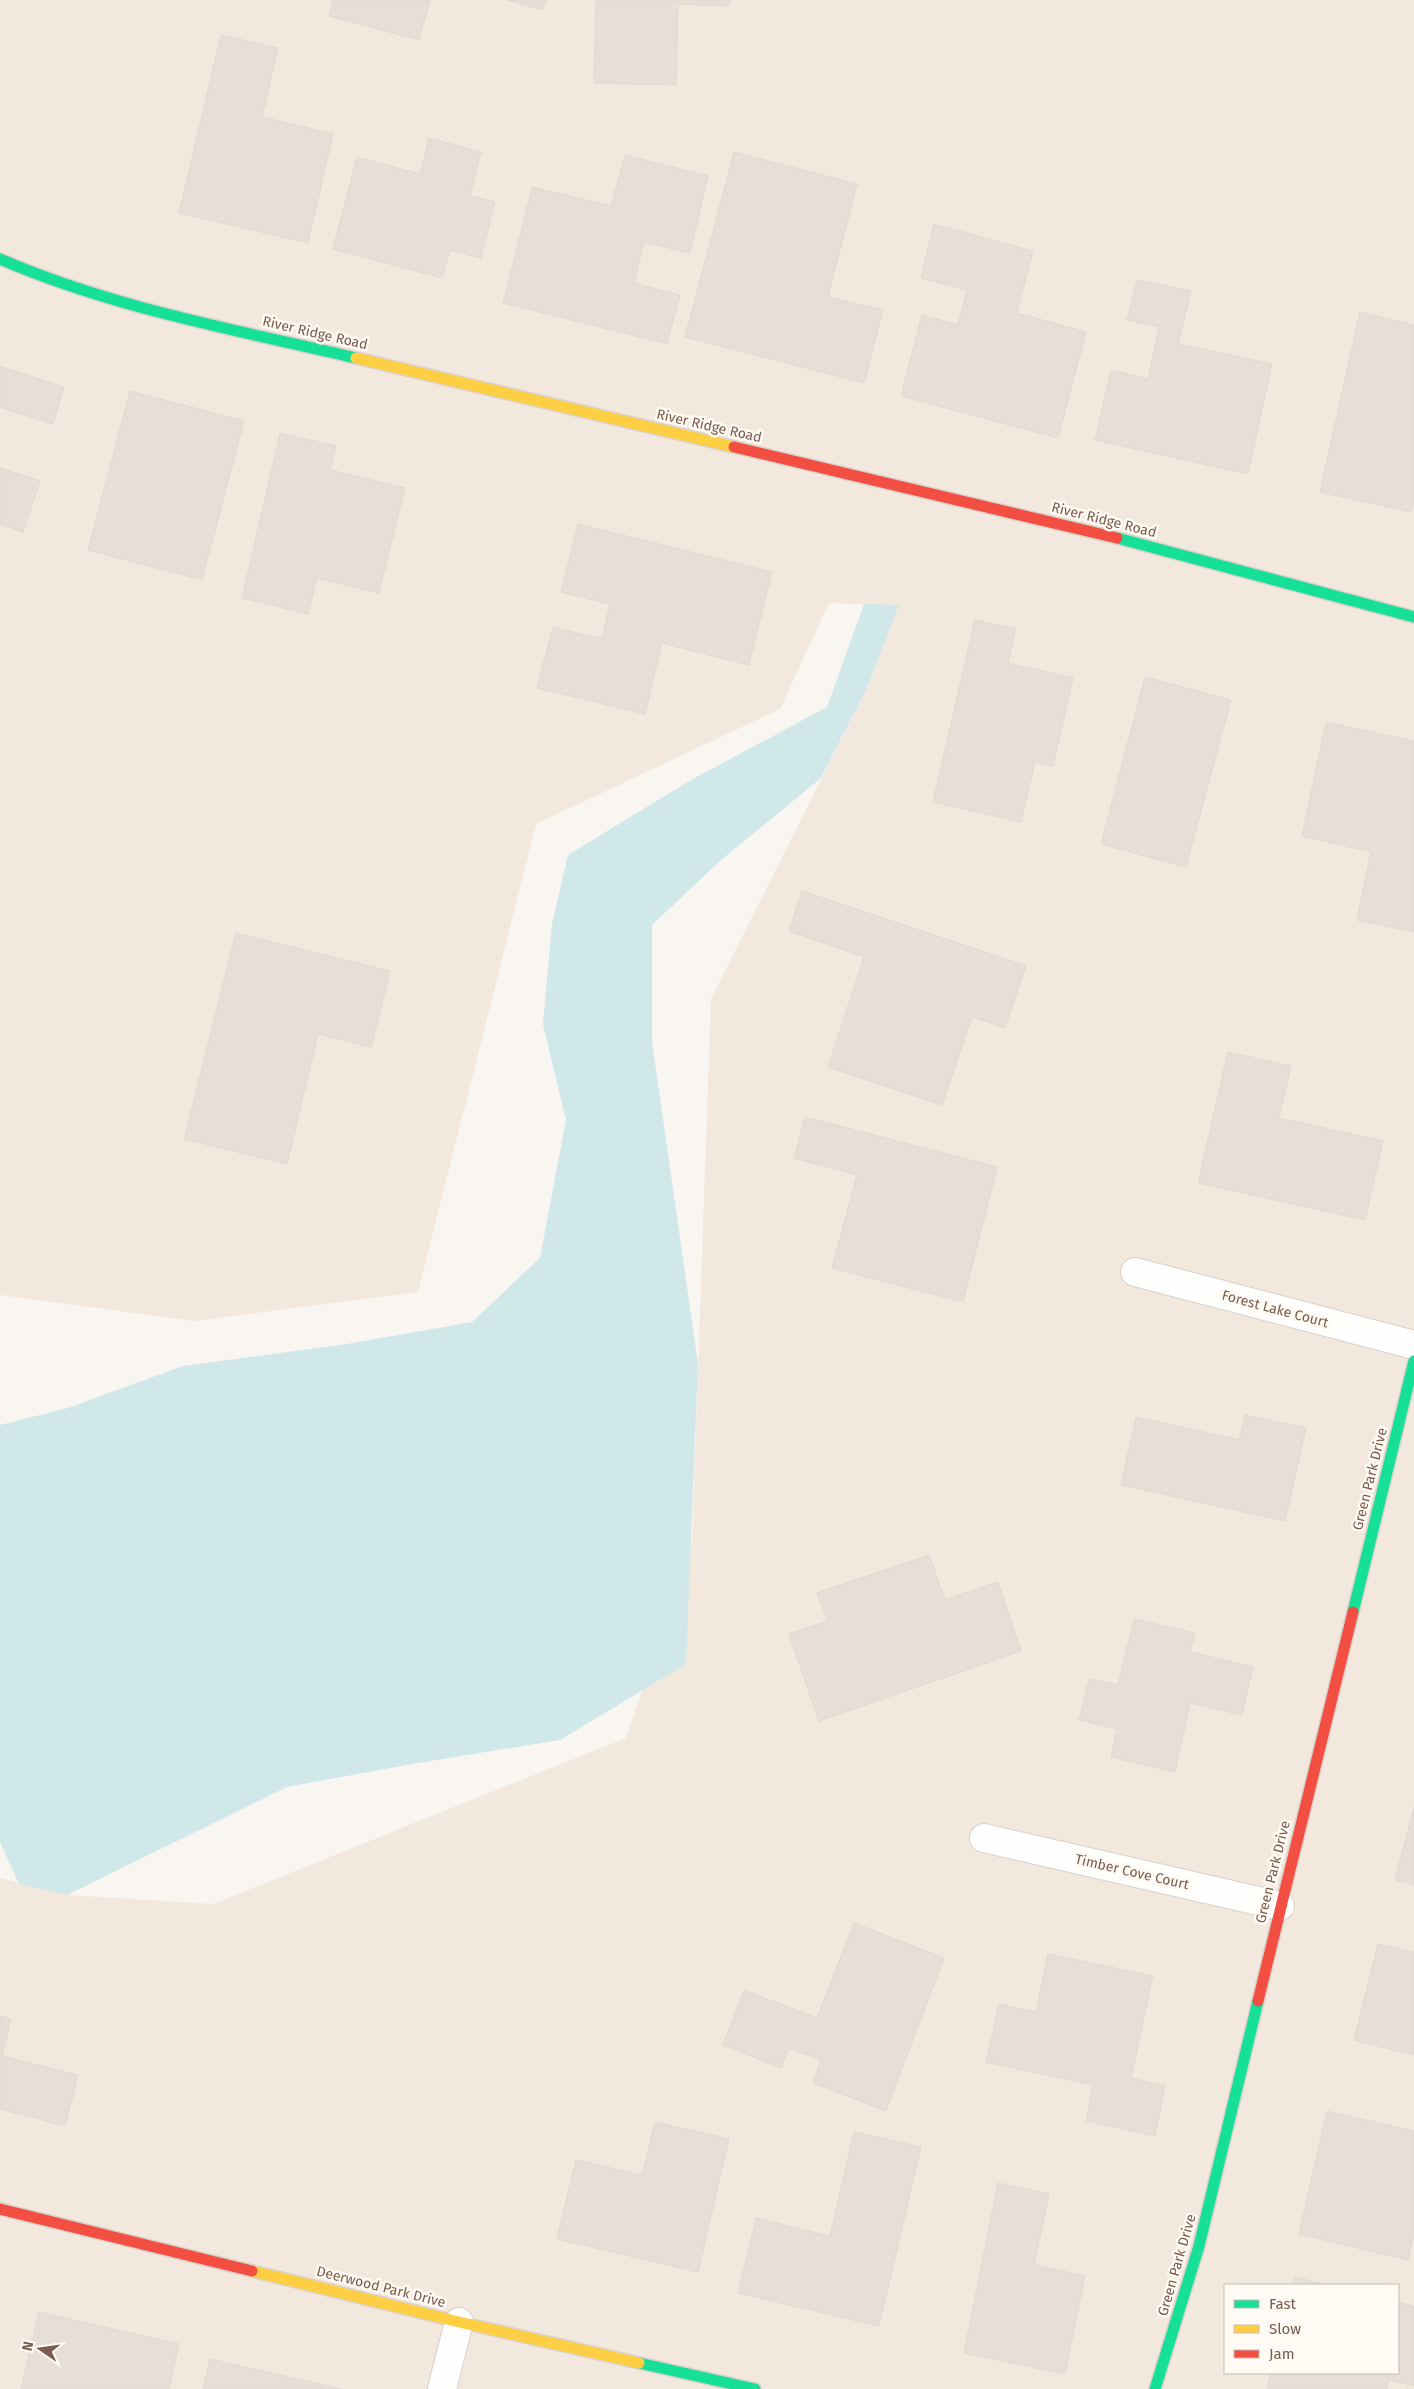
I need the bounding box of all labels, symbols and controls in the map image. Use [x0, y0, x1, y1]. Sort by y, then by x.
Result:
street label: River Ridge Road [261, 313, 369, 353]
street label: River Ridge Road [655, 406, 763, 446]
street label: River Ridge Road [1050, 499, 1158, 541]
street label: Forest Lake Court [1220, 1287, 1331, 1332]
street label: Green Park Drive [1349, 1426, 1391, 1532]
street label: Green Park Drive [1252, 1819, 1294, 1925]
street label: Timber Cove Court [1073, 1851, 1192, 1894]
street label: Green Park Drive [1154, 2212, 1200, 2318]
street label: Deerwood Park Drive [315, 2263, 447, 2311]
legend [1224, 2284, 1399, 2374]
text: Fast [1269, 2295, 1296, 2313]
text: Slow [1269, 2320, 1301, 2338]
north arrow [15, 2324, 65, 2374]
text: N [18, 2340, 37, 2353]
text: Jam [1269, 2345, 1295, 2363]

